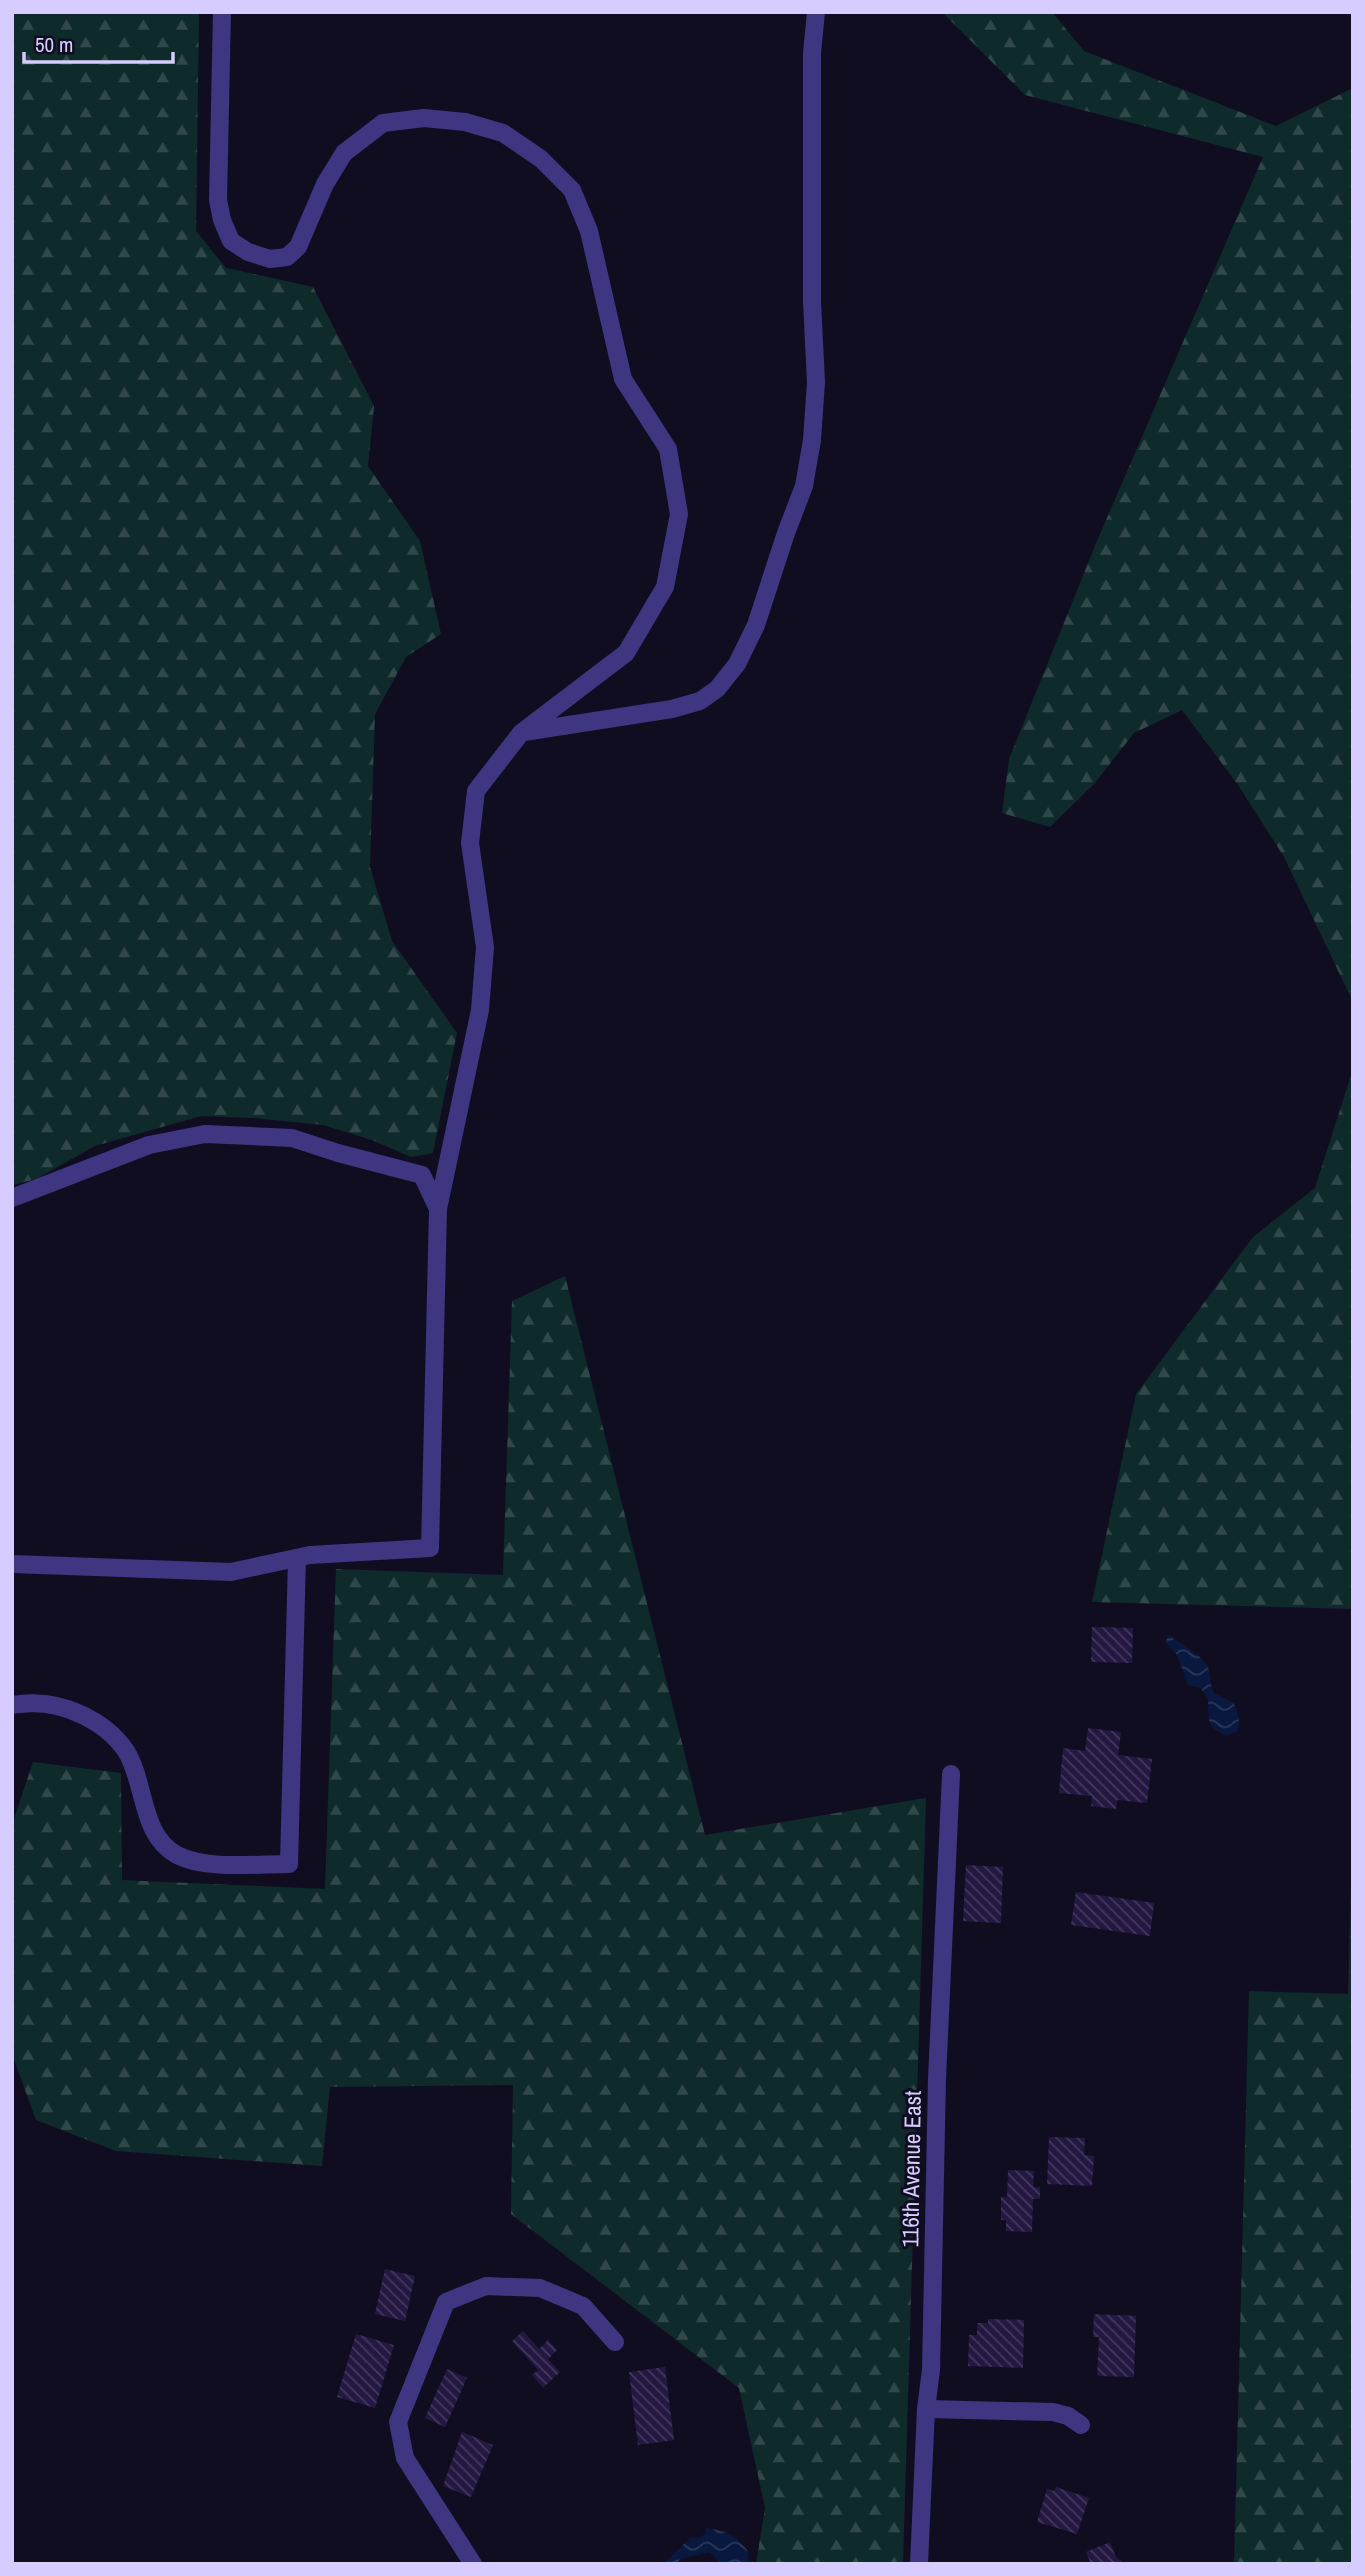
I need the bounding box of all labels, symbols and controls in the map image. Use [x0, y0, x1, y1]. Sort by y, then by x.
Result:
scale bar [24, 21, 173, 65]
text: 50 m [35, 30, 73, 59]
street label: 116th Avenue East [894, 2090, 928, 2248]

